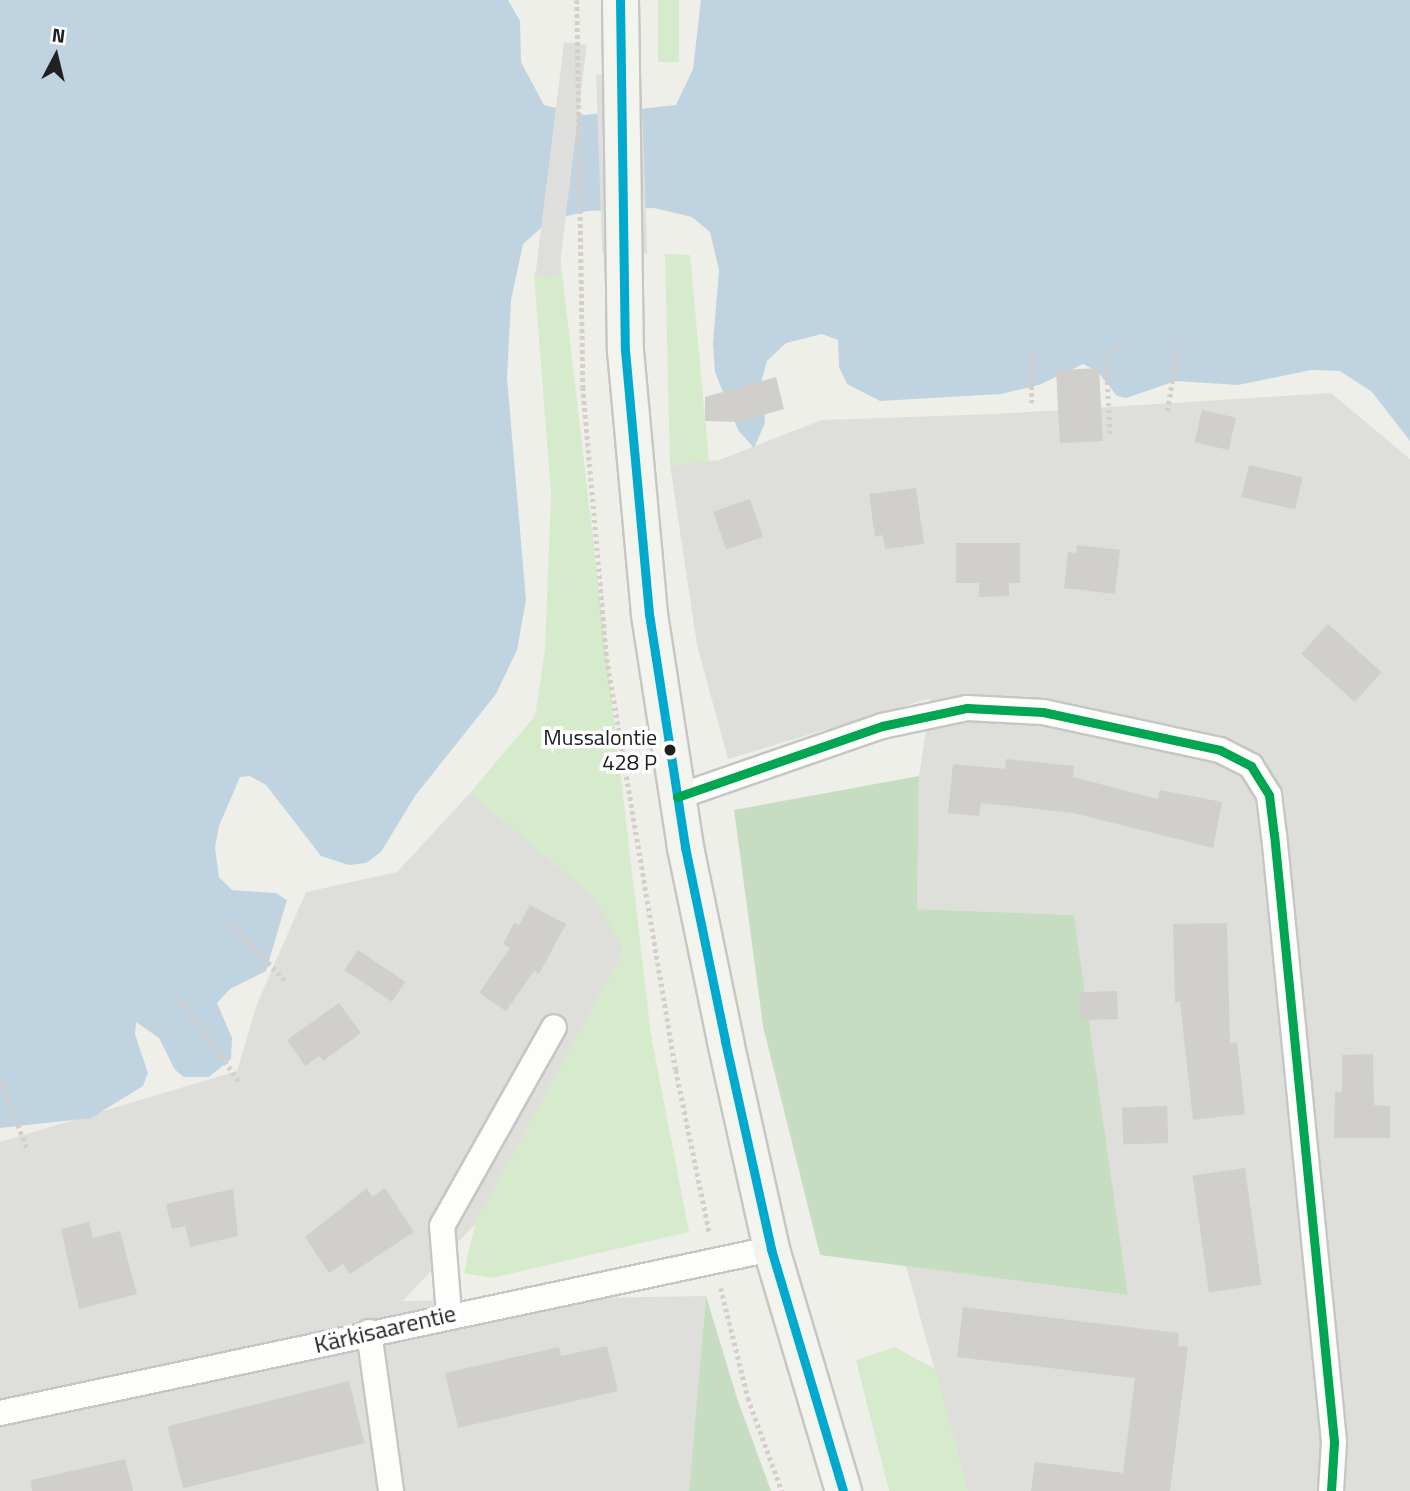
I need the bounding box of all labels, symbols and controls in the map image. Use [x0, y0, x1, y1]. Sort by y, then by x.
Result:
text: N [50, 19, 67, 50]
north arrow [21, 21, 91, 91]
place label: Mussalontie 428 P [543, 724, 657, 776]
marker: Mussalontie 428 P [663, 743, 677, 757]
street label: Kärkisaarentie [311, 1299, 459, 1359]

